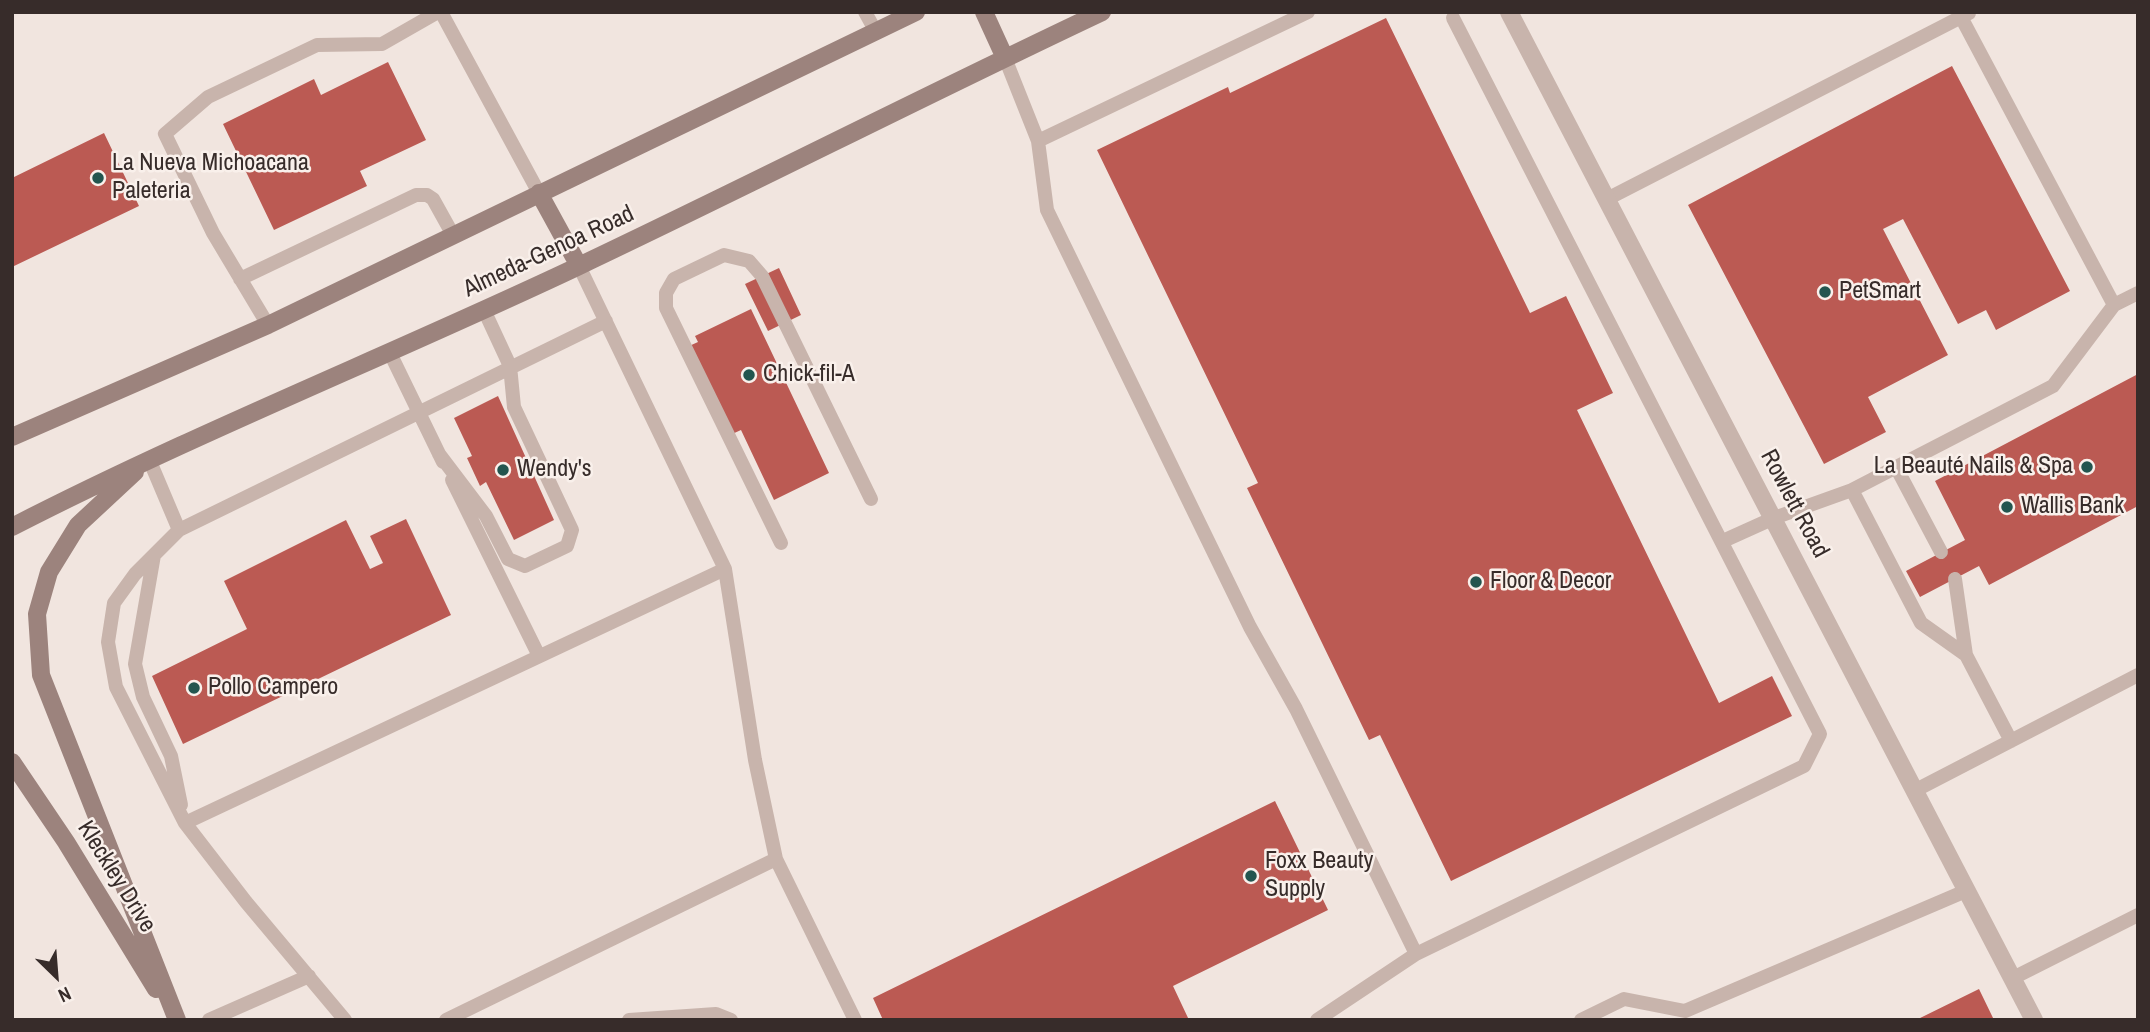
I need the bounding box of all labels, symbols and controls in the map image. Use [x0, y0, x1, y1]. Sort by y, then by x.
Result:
place label: La Nueva Michoacana Paleteria [112, 150, 309, 206]
marker: La Nueva Michoacana Paleteria [90, 170, 106, 186]
street label: Almeda-Genoa Road [459, 200, 639, 304]
place label: PetSmart [1839, 278, 1921, 306]
marker: PetSmart [1817, 284, 1833, 300]
place label: Chick-fil-A [763, 361, 855, 389]
marker: Chick-fil-A [741, 367, 757, 383]
street label: Rowlett Road [1754, 445, 1834, 563]
place label: La Beauté Nails & Spa [1874, 453, 2073, 481]
place label: Wendy's [517, 456, 592, 484]
marker: La Beauté Nails & Spa [2079, 459, 2095, 475]
marker: Wendy's [495, 462, 511, 478]
place label: Wallis Bank [2021, 493, 2124, 521]
marker: Wallis Bank [1999, 499, 2015, 515]
place label: Floor & Decor [1490, 568, 1611, 596]
marker: Floor & Decor [1468, 574, 1484, 590]
place label: Pollo Campero [208, 674, 338, 702]
marker: Pollo Campero [186, 680, 202, 696]
street label: Kleckley Drive [70, 816, 162, 938]
place label: Foxx Beauty Supply [1265, 848, 1373, 904]
marker: Foxx Beauty Supply [1243, 868, 1259, 884]
north arrow [21, 941, 91, 1011]
text: N [54, 981, 75, 1009]

